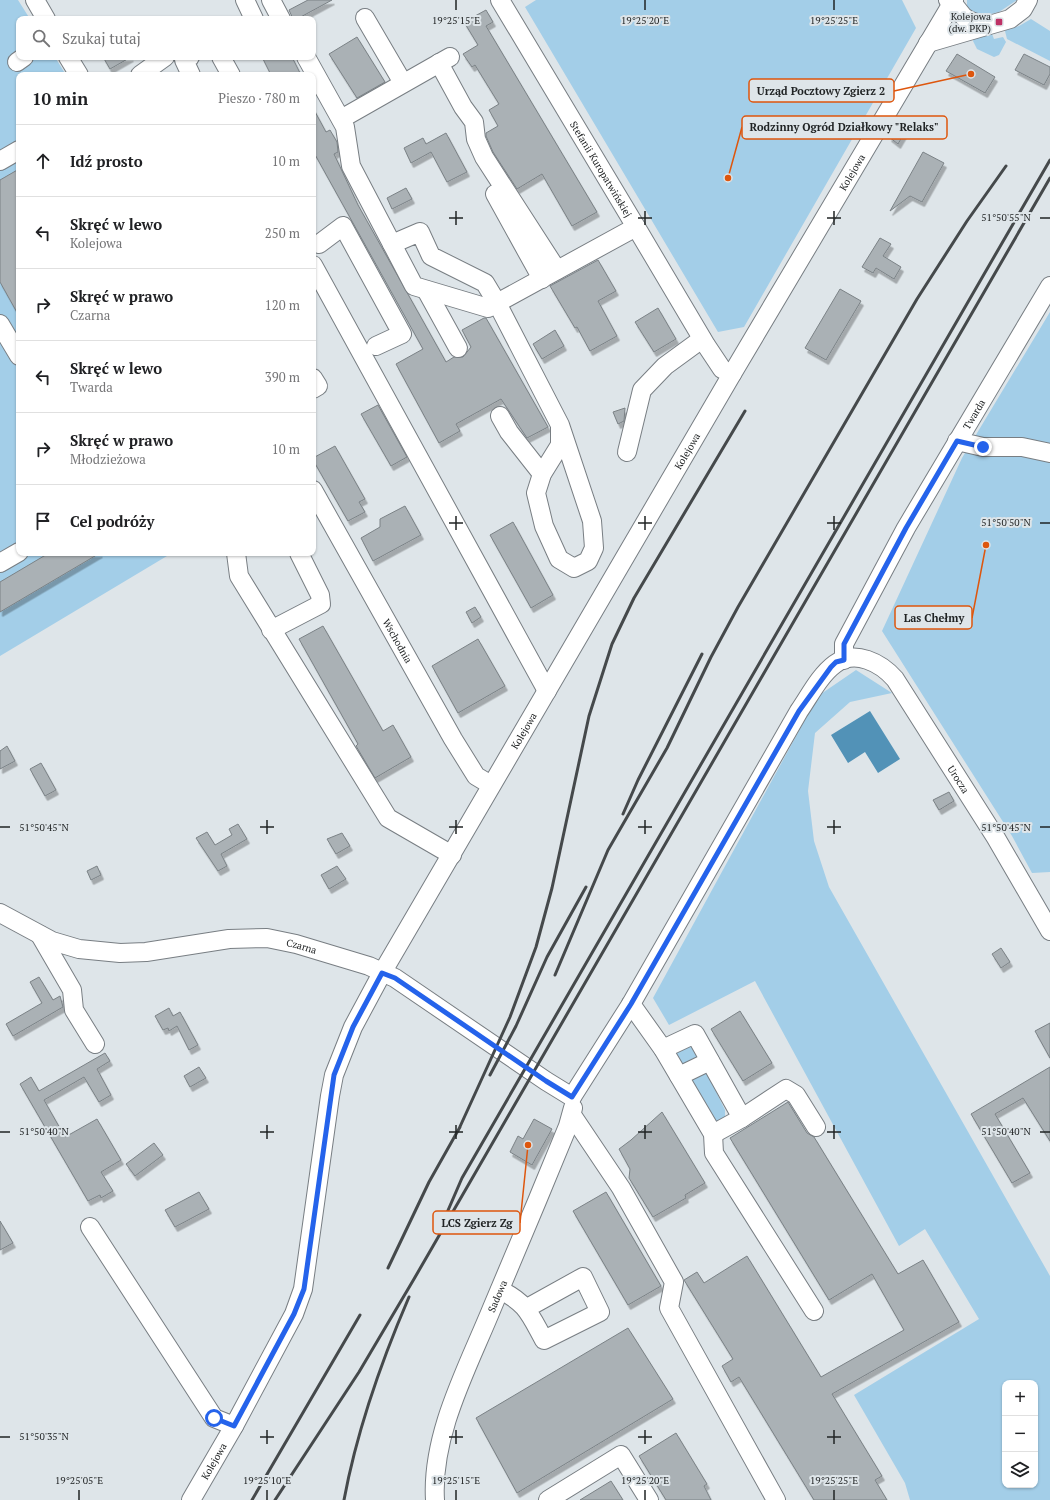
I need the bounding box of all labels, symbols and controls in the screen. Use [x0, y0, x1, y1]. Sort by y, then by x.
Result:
place label: Kolejowa (dw. PKP) [949, 10, 991, 35]
text: 19°25'15"E [432, 14, 480, 27]
text: 19°25'20"E [621, 14, 669, 27]
text: 19°25'25"E [810, 14, 858, 27]
search box [16, 16, 316, 60]
marker: Kolejowa (dw. PKP) [994, 17, 1004, 27]
icon: search [30, 27, 52, 49]
text: Szukaj tutaj [62, 28, 141, 48]
callout: Urząd Pocztowy Zgierz 2 [749, 79, 894, 102]
text: Urząd Pocztowy Zgierz 2 [757, 84, 885, 98]
text: 10 min [32, 87, 88, 110]
text: Pieszo · 780 m [218, 89, 300, 107]
callout: Rodzinny Ogród Działkowy "Relaks" [742, 116, 947, 139]
street label: Stefanii Kuropatwińskiej [567, 119, 635, 220]
text: Rodzinny Ogród Działkowy "Relaks" [750, 120, 938, 134]
icon: ahead [32, 150, 54, 172]
text: Idź prosto [70, 151, 143, 171]
street label: Kolejowa [836, 151, 868, 193]
text: 10 m [272, 152, 300, 170]
text: 51°50'55"N [981, 211, 1031, 224]
text: Skręć w lewo [70, 214, 162, 234]
icon: left [32, 222, 54, 244]
text: 250 m [265, 224, 300, 242]
text: Kolejowa [70, 234, 122, 252]
text: Skręć w prawo [70, 286, 173, 306]
icon: right [32, 294, 54, 316]
text: 120 m [265, 296, 300, 314]
text: Czarna [70, 306, 110, 324]
text: Skręć w lewo [70, 358, 162, 378]
icon: left [32, 366, 54, 388]
text: 390 m [265, 368, 300, 386]
text: Twarda [70, 378, 113, 396]
street label: Twarda [960, 397, 988, 432]
text: Skręć w prawo [70, 430, 173, 450]
street label: Kolejowa [671, 430, 703, 472]
icon: right [32, 438, 54, 460]
route end [974, 438, 992, 456]
text: 10 m [272, 440, 300, 458]
text: Młodzieżowa [70, 450, 146, 468]
icon: arrive [32, 510, 54, 532]
text: Cel podróży [70, 511, 154, 531]
text: 51°50'50"N [981, 516, 1031, 529]
callout: Las Chełmy [895, 606, 972, 629]
text: Las Chełmy [904, 611, 964, 625]
street label: Wschodnia [380, 616, 415, 665]
street label: Kolejowa [508, 710, 539, 751]
street label: Urocza [945, 763, 972, 796]
text: 51°50'45"N [19, 821, 69, 834]
text: 51°50'45"N [981, 821, 1031, 834]
street label: Czarna [285, 936, 318, 956]
text: 51°50'40"N [19, 1125, 69, 1138]
text: 51°50'40"N [981, 1125, 1031, 1138]
callout: LCS Zgierz Zg [433, 1211, 520, 1234]
text: LCS Zgierz Zg [441, 1216, 513, 1230]
street label: Sadowa [484, 1278, 510, 1314]
map controls [1002, 1380, 1038, 1488]
button: + [1002, 1380, 1038, 1416]
route start [205, 1409, 223, 1427]
button: − [1002, 1416, 1038, 1452]
text: 51°50'35"N [19, 1430, 69, 1443]
street label: Kolejowa [198, 1440, 229, 1482]
button: layers [1002, 1452, 1038, 1488]
text: 19°25'05"E [55, 1474, 103, 1487]
text: 19°25'10"E [243, 1474, 291, 1487]
text: 19°25'15"E [432, 1474, 480, 1487]
text: 19°25'20"E [621, 1474, 669, 1487]
text: 19°25'25"E [810, 1474, 858, 1487]

